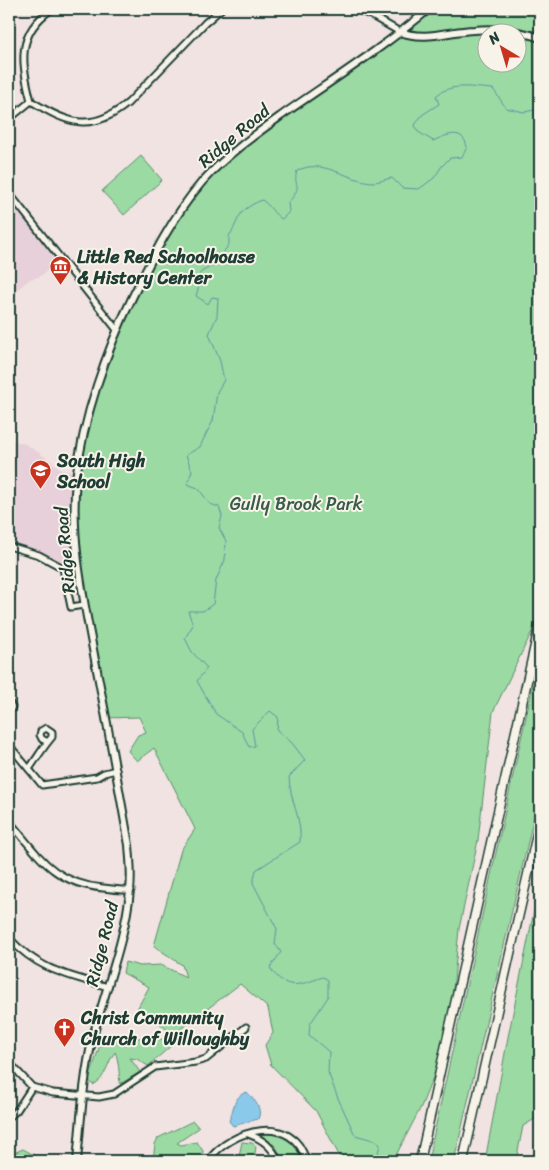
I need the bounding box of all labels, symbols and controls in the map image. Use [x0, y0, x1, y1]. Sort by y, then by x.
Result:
north arrow [476, 22, 526, 72]
text: N [482, 25, 506, 52]
street label: Ridge Road [190, 95, 279, 176]
place label: Little Red Schoolhouse & History Center [77, 241, 256, 294]
museum icon: Little Red Schoolhouse & History Center [49, 255, 73, 286]
place label: South High School [56, 445, 146, 498]
school or university icon: South High School [29, 459, 53, 490]
park label: Gully Brook Park [230, 488, 363, 520]
street label: Ridge Road [45, 504, 85, 595]
street label: Ridge Road [76, 897, 128, 990]
place label: Christ Community Church of Willoughby [80, 1002, 250, 1055]
church icon: Christ Community Church of Willoughby [53, 1016, 77, 1047]

